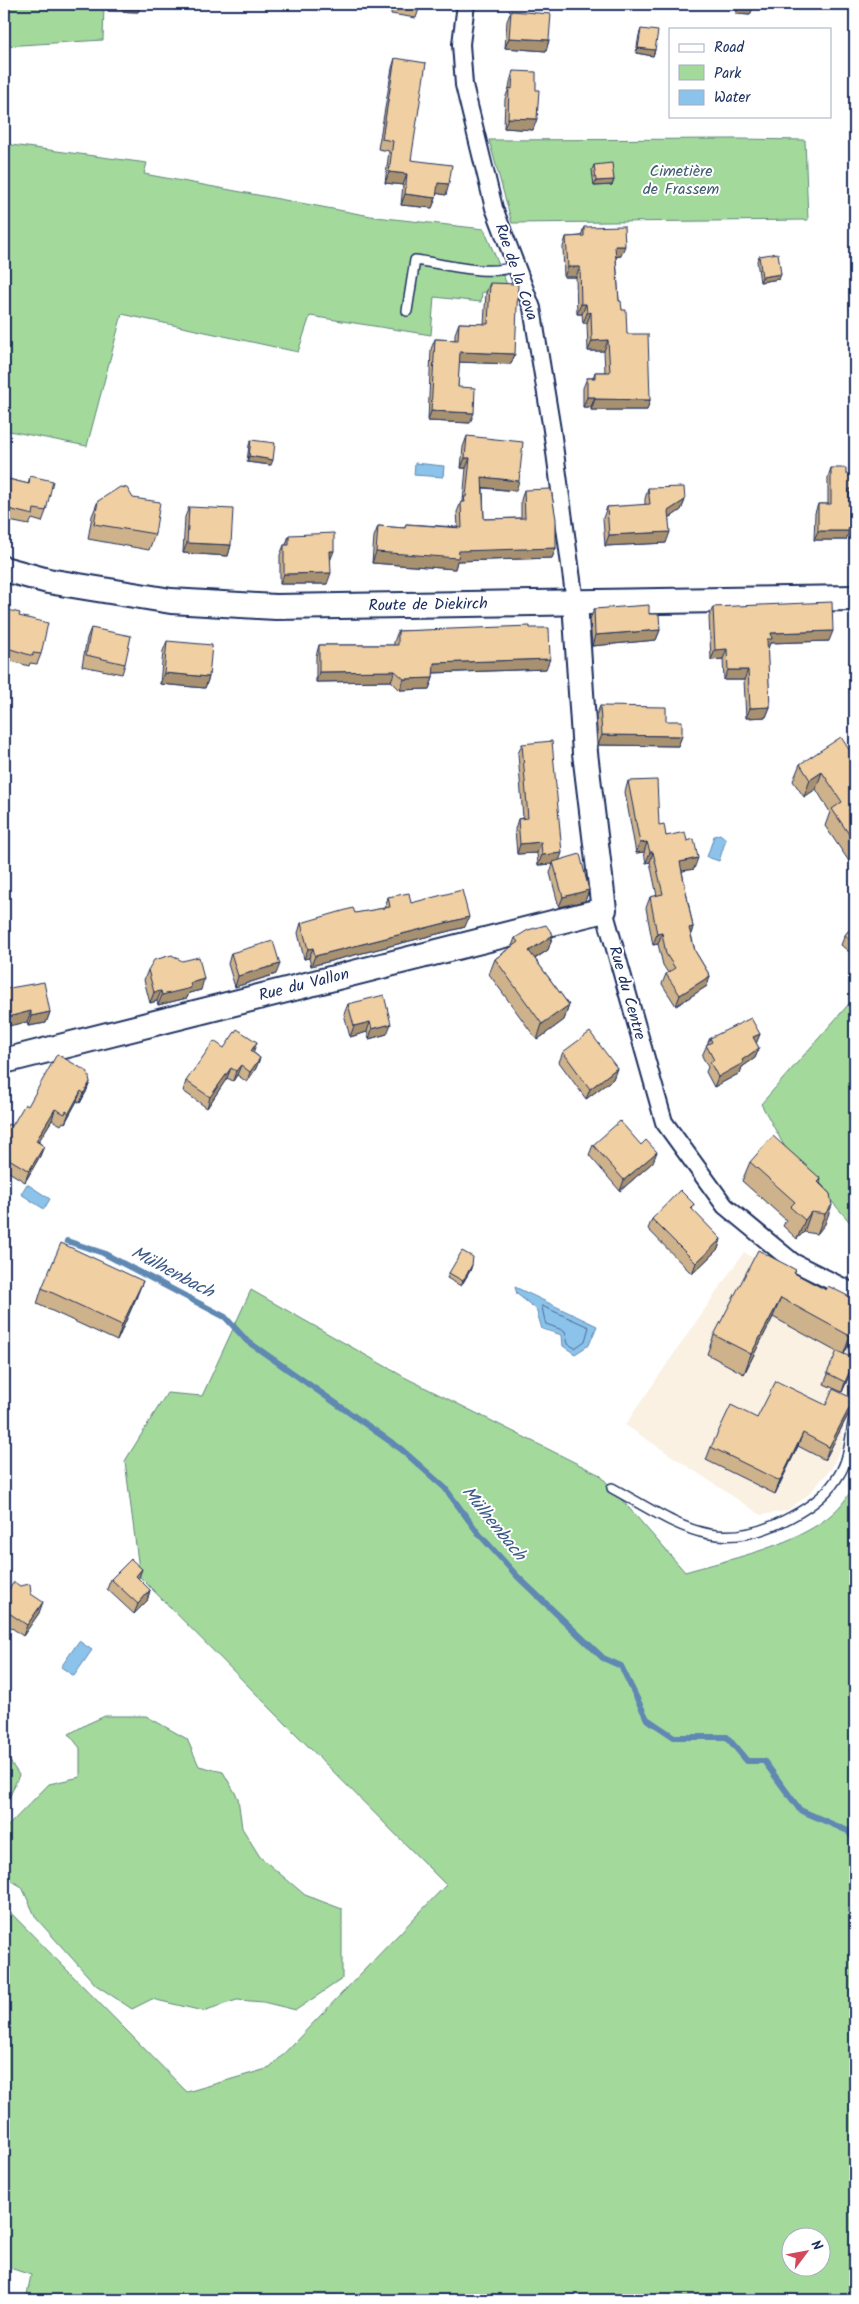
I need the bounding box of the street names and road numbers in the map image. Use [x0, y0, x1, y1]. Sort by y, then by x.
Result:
street label: Rue de la Cova [488, 220, 544, 324]
street label: Route de Diekirch [368, 591, 488, 619]
street label: Rue du Centre [602, 943, 652, 1043]
street label: Rue du Vallon [256, 962, 352, 1008]

